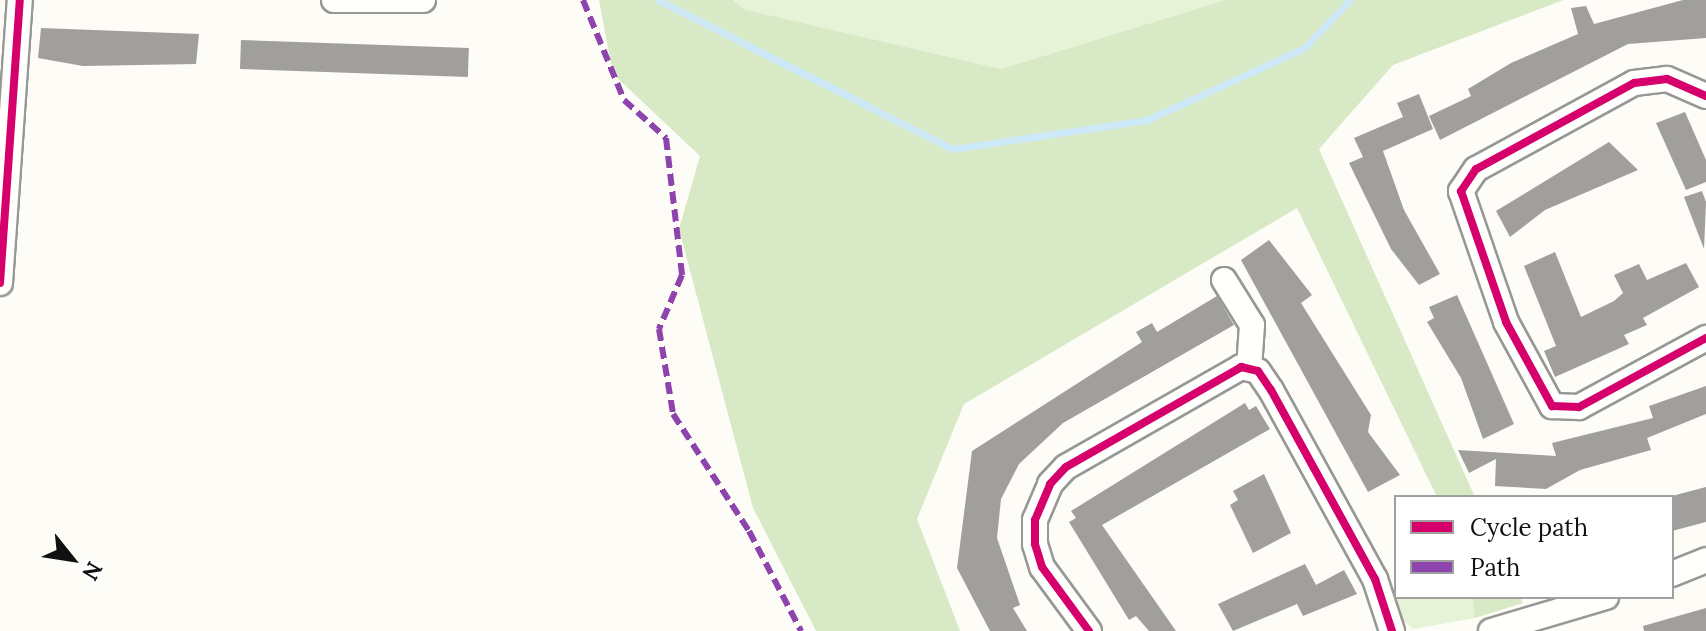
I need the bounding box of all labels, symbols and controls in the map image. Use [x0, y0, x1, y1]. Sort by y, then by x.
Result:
legend [1394, 495, 1674, 599]
text: Cycle path [1470, 512, 1588, 543]
north arrow [32, 519, 112, 599]
text: Path [1470, 552, 1520, 583]
text: N [76, 557, 109, 585]

